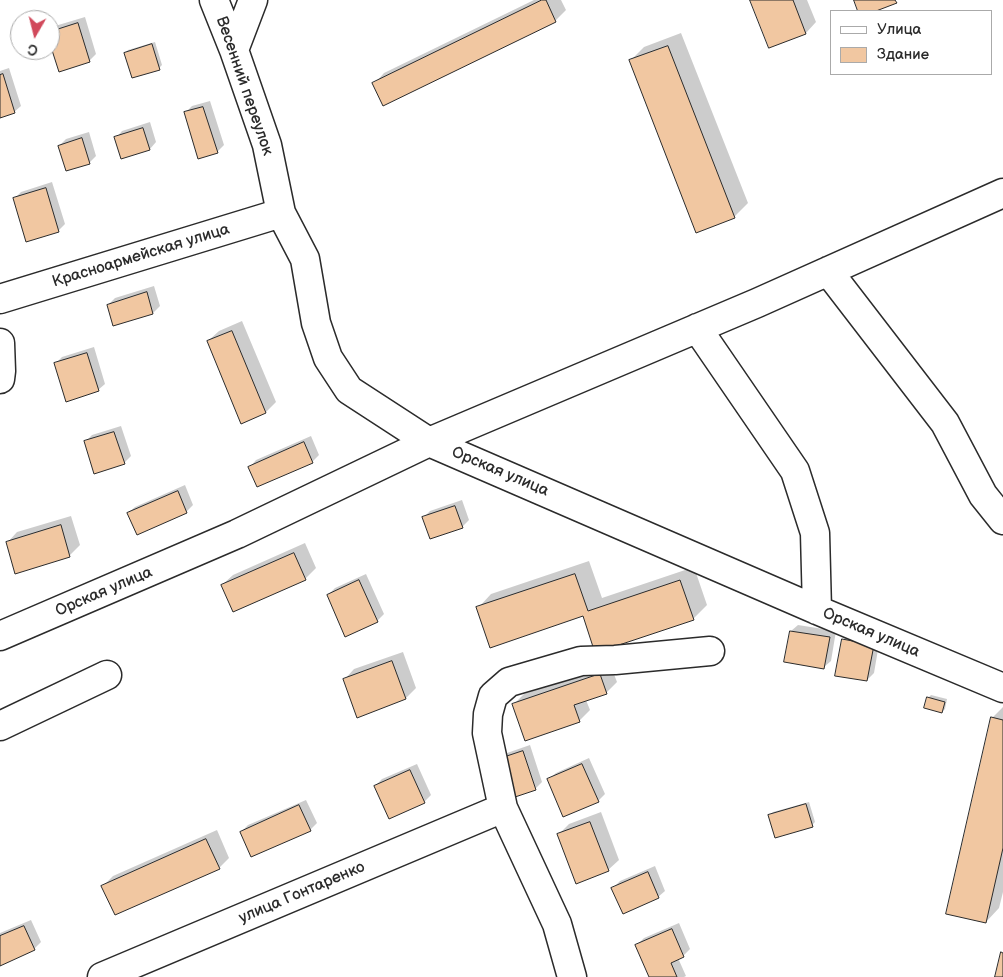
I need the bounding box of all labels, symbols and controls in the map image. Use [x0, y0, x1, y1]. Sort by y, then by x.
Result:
north arrow [10, 10, 60, 60]
legend [830, 10, 993, 75]
street label: Весенний переулок [211, 14, 277, 158]
text: Улица [877, 20, 921, 39]
text: С [27, 40, 39, 58]
text: Здание [877, 45, 929, 64]
street label: Красноармейская улица [50, 220, 232, 292]
street label: Орская улица [449, 443, 551, 501]
street label: Орская улица [53, 563, 155, 621]
street label: Орская улица [820, 604, 922, 662]
street label: улица Гонтаренко [236, 858, 368, 928]

